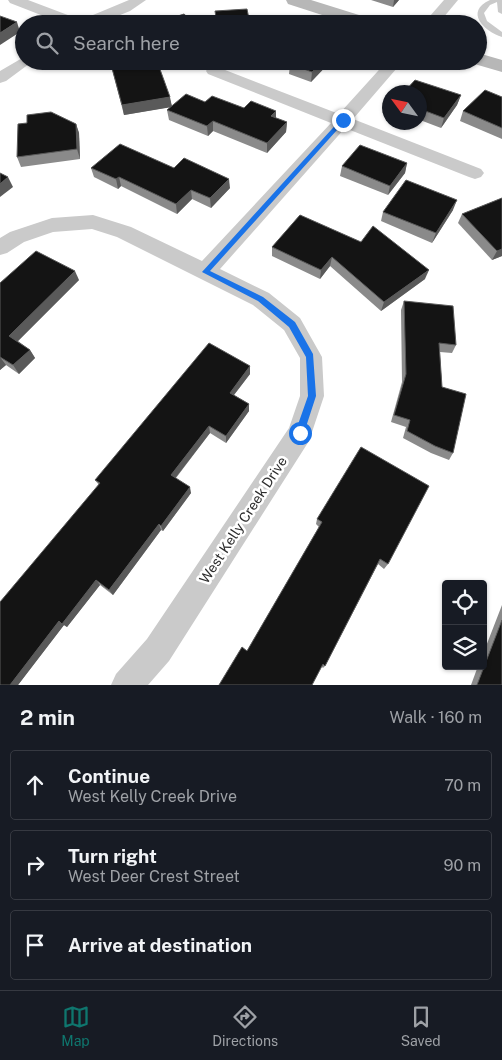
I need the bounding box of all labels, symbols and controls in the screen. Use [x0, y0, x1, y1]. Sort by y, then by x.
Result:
search box [15, 15, 487, 70]
icon: search [33, 29, 61, 57]
text: Search here [73, 32, 180, 54]
north arrow [382, 85, 427, 130]
route end [332, 109, 355, 132]
route start [289, 422, 312, 445]
street label: West Kelly Creek Drive [196, 454, 290, 586]
map controls [442, 580, 487, 670]
button: locate [442, 580, 487, 625]
button: layers [442, 625, 487, 670]
text: 2 min [20, 705, 75, 730]
text: Walk · 160 m [390, 708, 482, 727]
text: Continue [68, 765, 150, 787]
icon: ahead [21, 771, 49, 799]
text: 70 m [444, 776, 481, 795]
text: West Kelly Creek Drive [68, 787, 237, 806]
text: Turn right [68, 845, 157, 867]
icon: right [21, 851, 49, 879]
text: 90 m [444, 856, 481, 875]
text: West Deer Crest Street [68, 867, 240, 886]
icon: arrive [21, 931, 49, 959]
text: Arrive at destination [68, 934, 252, 956]
tab: Map [61, 1003, 90, 1049]
tab: Directions [212, 1003, 278, 1049]
tab: Saved [401, 1003, 441, 1049]

